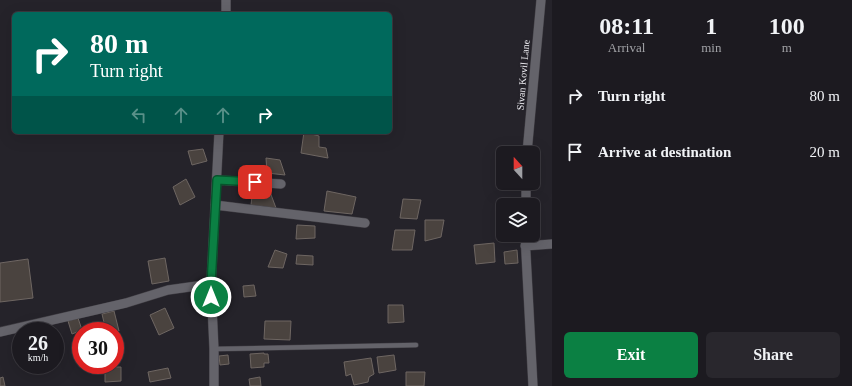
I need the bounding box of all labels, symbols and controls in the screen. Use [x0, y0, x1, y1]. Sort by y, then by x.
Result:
text: 08:11 [599, 13, 654, 39]
text: 1 [705, 13, 717, 39]
text: 100 [769, 13, 805, 39]
icon: right [24, 28, 76, 80]
text: 80 m [90, 28, 148, 59]
street label: Sivan Kovil Lane [514, 39, 532, 111]
text: Arrival [608, 40, 645, 55]
text: min [701, 40, 721, 55]
text: m [782, 40, 792, 55]
text: Turn right [90, 61, 163, 81]
icon: right [564, 85, 586, 107]
text: Turn right [598, 88, 665, 104]
text: 80 m [810, 88, 840, 104]
icon: left [128, 104, 150, 126]
icon: ahead [170, 104, 192, 126]
icon: ahead [212, 104, 234, 126]
icon: right [254, 104, 276, 126]
icon: arrive [564, 141, 586, 163]
text: Arrive at destination [598, 144, 731, 160]
text: 20 m [810, 144, 840, 160]
north arrow [496, 146, 540, 190]
map controls [496, 146, 540, 242]
pin [238, 165, 272, 199]
icon: arrive [244, 171, 266, 193]
button: layers [496, 198, 540, 242]
position arrow [190, 276, 232, 318]
speed limit sign: 30 [72, 322, 124, 374]
text: 26 [28, 332, 48, 354]
button: Exit [564, 332, 698, 378]
button: Share [706, 332, 840, 378]
text: km/h [28, 352, 48, 363]

